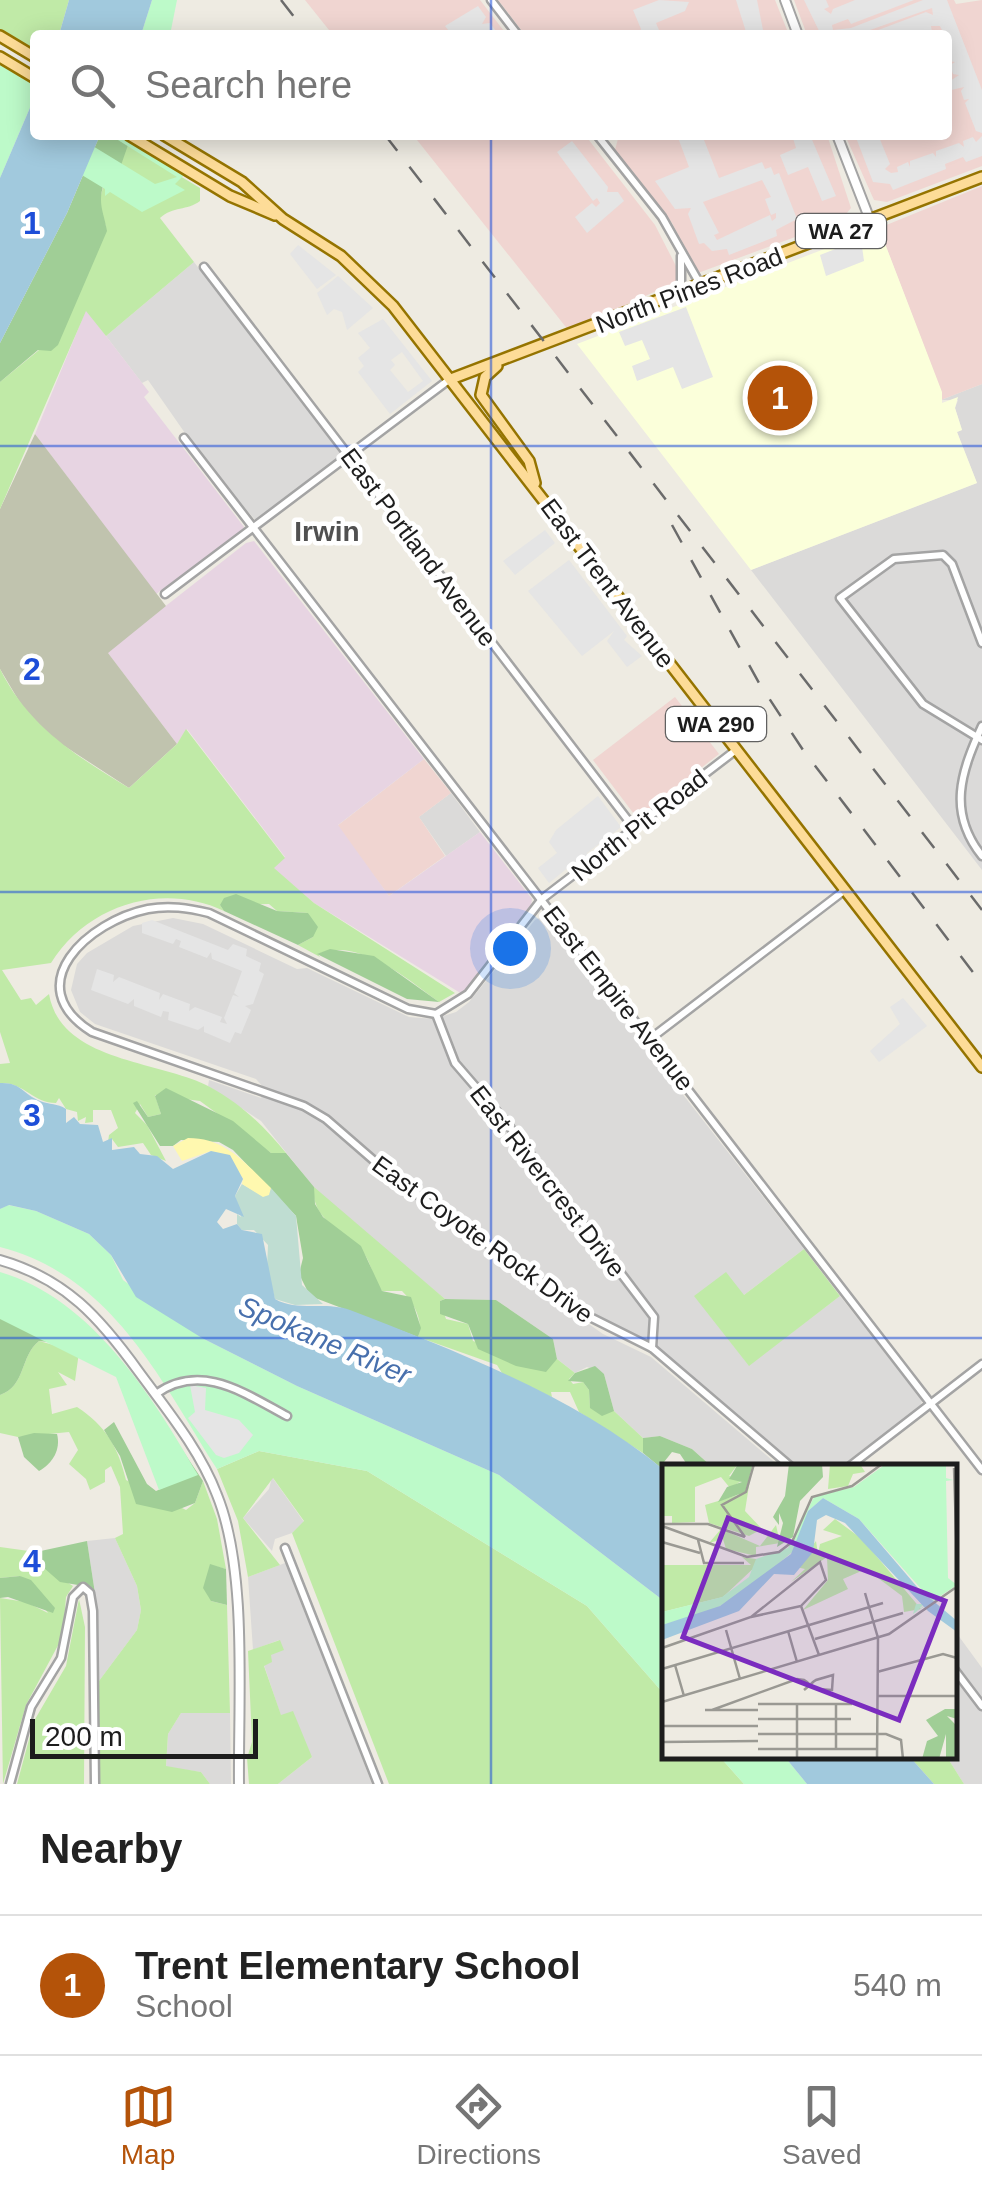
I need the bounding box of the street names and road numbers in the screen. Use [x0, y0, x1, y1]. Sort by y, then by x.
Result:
road number: WA 27 [796, 214, 886, 248]
street label: North Pines Road [592, 242, 786, 338]
street label: East Portland Avenue [336, 443, 502, 651]
street label: East Trent Avenue [535, 493, 681, 673]
road number: WA 290 [666, 707, 766, 741]
street label: North Pit Road [566, 763, 712, 887]
street label: East Empire Avenue [538, 900, 700, 1096]
street label: East Rivercrest Drive [465, 1080, 631, 1282]
street label: East Coyote Rock Drive [367, 1150, 599, 1328]

